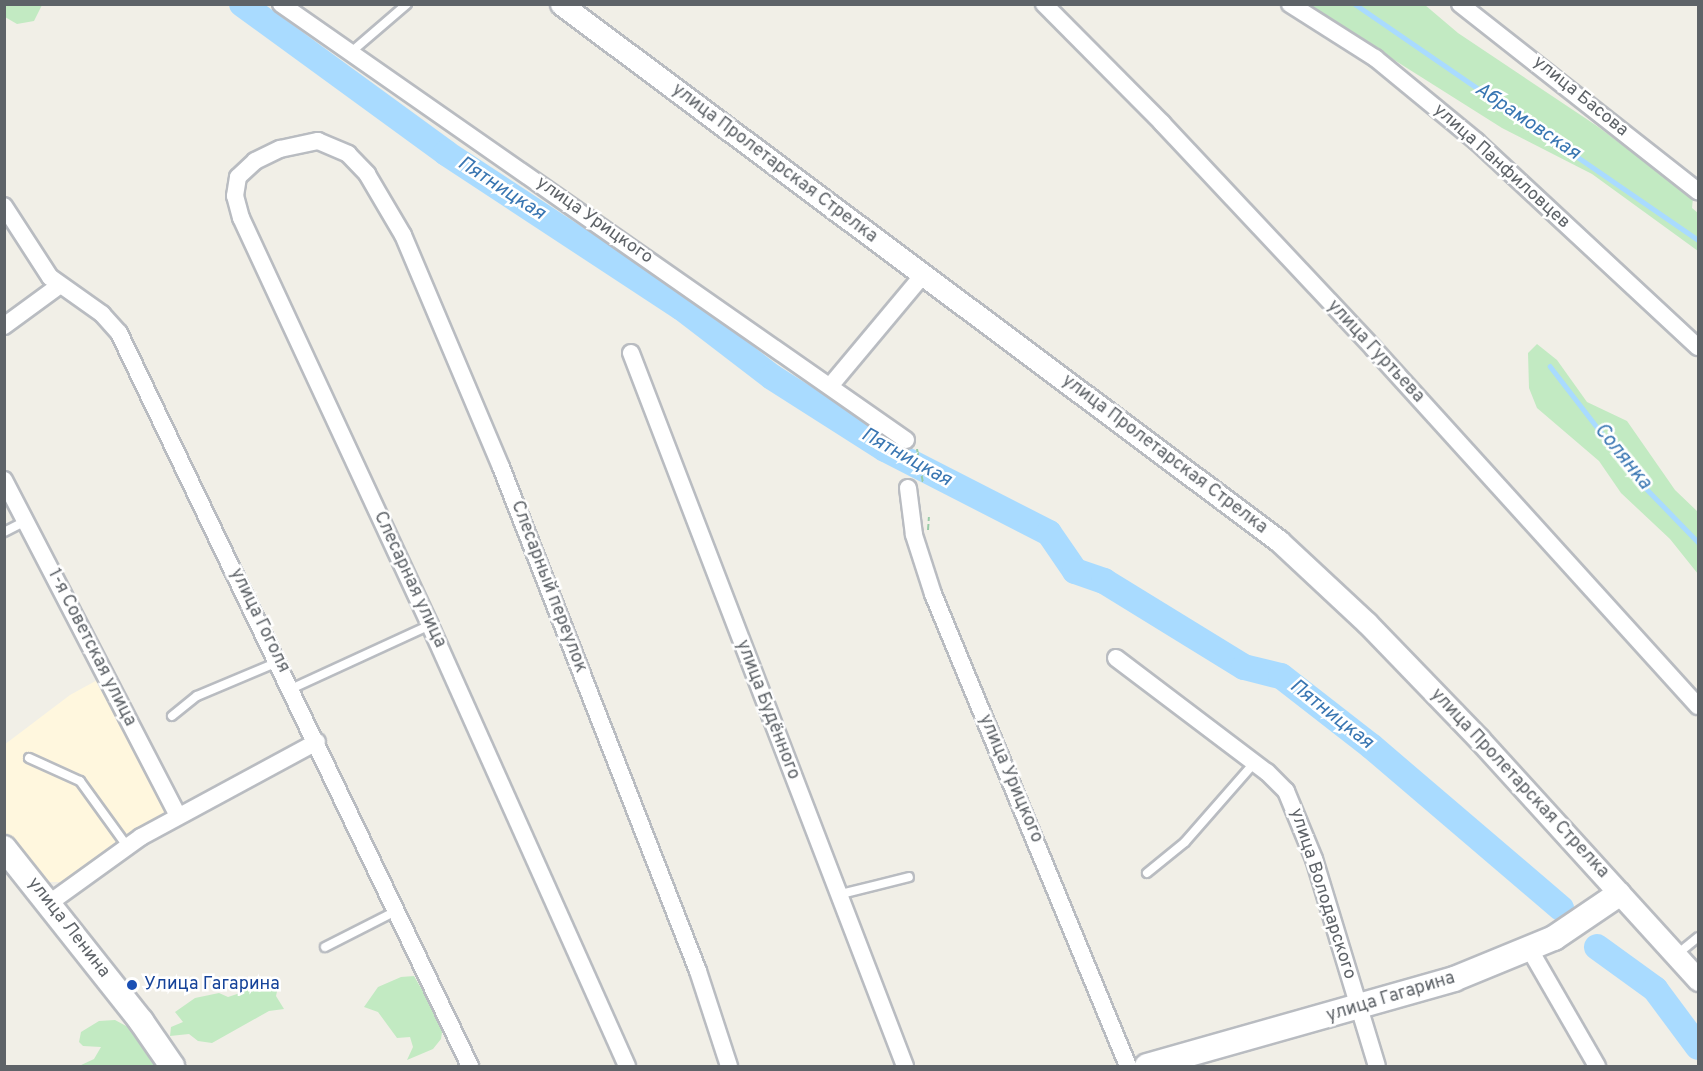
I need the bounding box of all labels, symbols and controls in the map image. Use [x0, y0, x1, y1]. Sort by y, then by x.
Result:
street label: улица Басова [1528, 52, 1632, 142]
water label: Абрамовская [1470, 78, 1584, 166]
street label: улица Пролетарская Стрелка [667, 80, 881, 248]
street label: улица Панфиловцев [1428, 100, 1574, 234]
water label: Пятницкая [453, 152, 549, 226]
street label: улица Урицкого [532, 173, 656, 269]
street label: улица Гуртьева [1322, 296, 1428, 408]
street label: улица Пролетарская Стрелка [1057, 371, 1271, 539]
water label: Солянка [1588, 419, 1656, 495]
water label: Пятницкая [857, 423, 955, 493]
street label: Слесарный переулок [505, 498, 591, 676]
street label: Слесарная улица [368, 508, 450, 652]
street label: улица Гоголя [224, 565, 294, 677]
street label: 1-я Советская улица [42, 566, 140, 730]
street label: улица Будённого [730, 637, 804, 783]
water label: Пятницкая [1284, 675, 1378, 755]
street label: улица Пролетарская Стрелка [1425, 685, 1613, 883]
street label: улица Урицкого [973, 712, 1047, 846]
street label: улица Володарского [1284, 806, 1360, 982]
street label: улица Ленина [22, 874, 114, 982]
street label: улица Гагарина [1324, 968, 1458, 1028]
place label: Улица Гагарина [144, 974, 280, 996]
marker: Улица Гагарина [125, 978, 139, 992]

